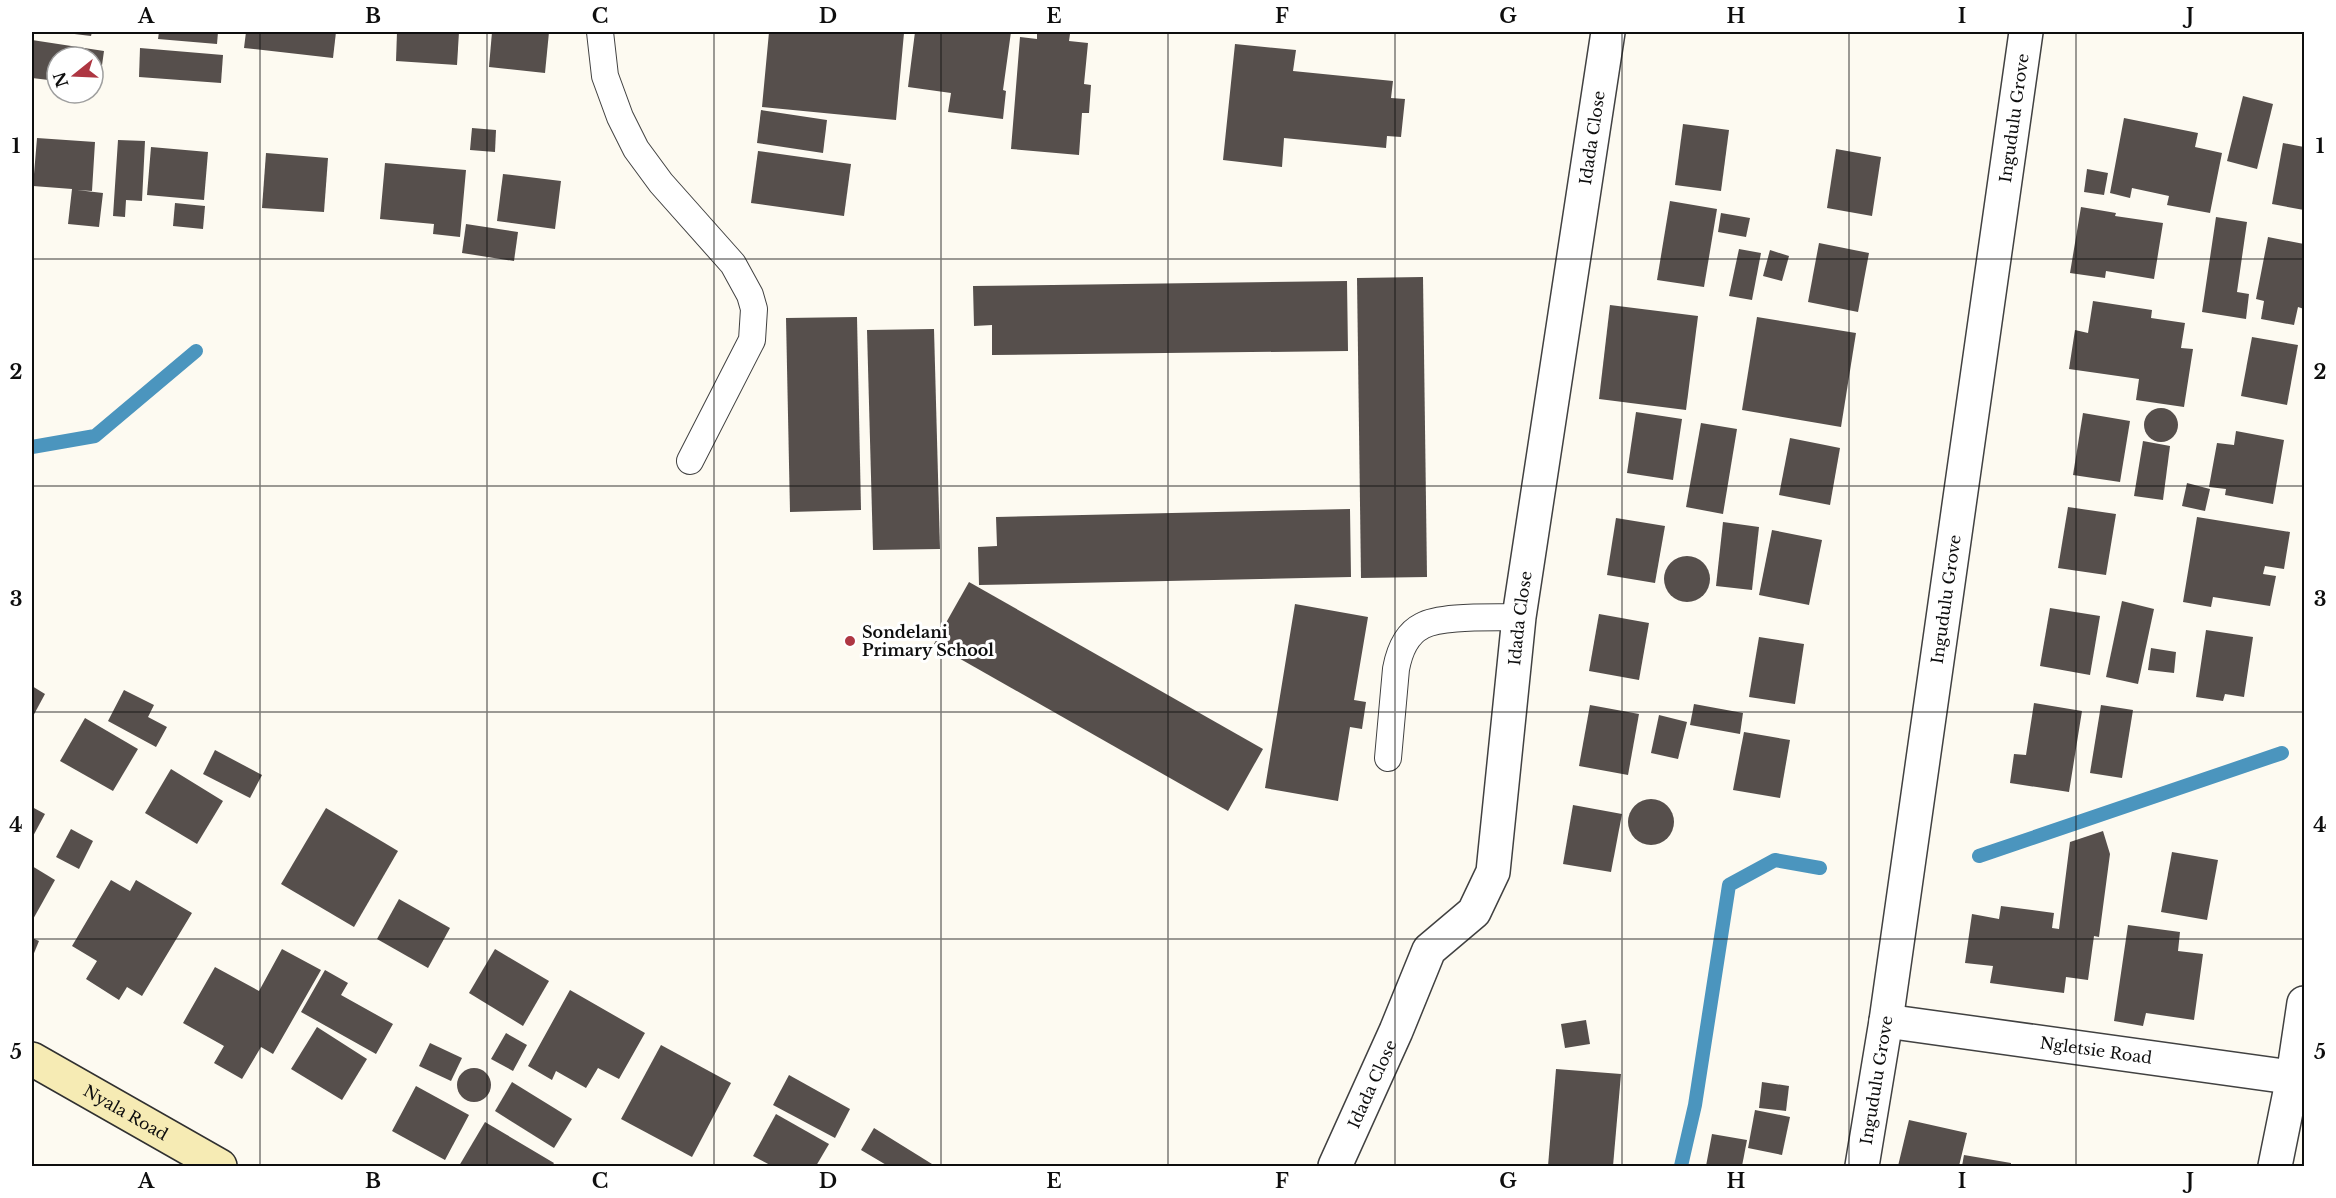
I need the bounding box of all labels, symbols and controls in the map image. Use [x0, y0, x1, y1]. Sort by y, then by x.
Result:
text: A [137, 4, 155, 28]
text: B [365, 4, 381, 28]
text: C [592, 4, 608, 28]
text: D [819, 4, 837, 28]
text: E [1046, 4, 1062, 28]
text: F [1275, 4, 1289, 28]
text: G [1499, 4, 1517, 28]
text: H [1727, 4, 1746, 28]
text: I [1958, 4, 1966, 28]
text: J [2182, 4, 2194, 28]
north arrow [45, 45, 105, 105]
street label: Ingudulu Grove [1995, 52, 2033, 184]
text: N [49, 69, 73, 90]
street label: Idada Close [1575, 89, 1609, 186]
text: 1 [12, 134, 21, 158]
text: 1 [2316, 134, 2325, 158]
text: 2 [9, 360, 23, 384]
text: 2 [2313, 360, 2327, 384]
street label: Ingudulu Grove [1927, 533, 1965, 665]
street label: Idada Close [1504, 570, 1536, 666]
text: 3 [10, 587, 22, 611]
text: 3 [2314, 587, 2326, 611]
place label: Sondelani Primary School [862, 622, 994, 660]
marker: Sondelani Primary School [843, 634, 857, 648]
text: 4 [9, 813, 23, 837]
text: 4 [2313, 813, 2327, 837]
street label: Ingudulu Grove [1856, 1015, 1897, 1146]
street label: Ngletsie Road [2039, 1032, 2154, 1068]
street label: Idada Close [1343, 1037, 1401, 1131]
text: 5 [10, 1040, 22, 1064]
text: 5 [2314, 1040, 2326, 1064]
street label: Nyala Road [80, 1080, 172, 1144]
text: A [137, 1169, 155, 1193]
text: B [365, 1169, 381, 1193]
text: C [592, 1169, 608, 1193]
text: D [819, 1169, 837, 1193]
text: E [1046, 1169, 1062, 1193]
text: F [1275, 1169, 1289, 1193]
text: G [1499, 1169, 1517, 1193]
text: H [1727, 1169, 1746, 1193]
text: I [1958, 1169, 1966, 1193]
text: J [2182, 1169, 2194, 1193]

